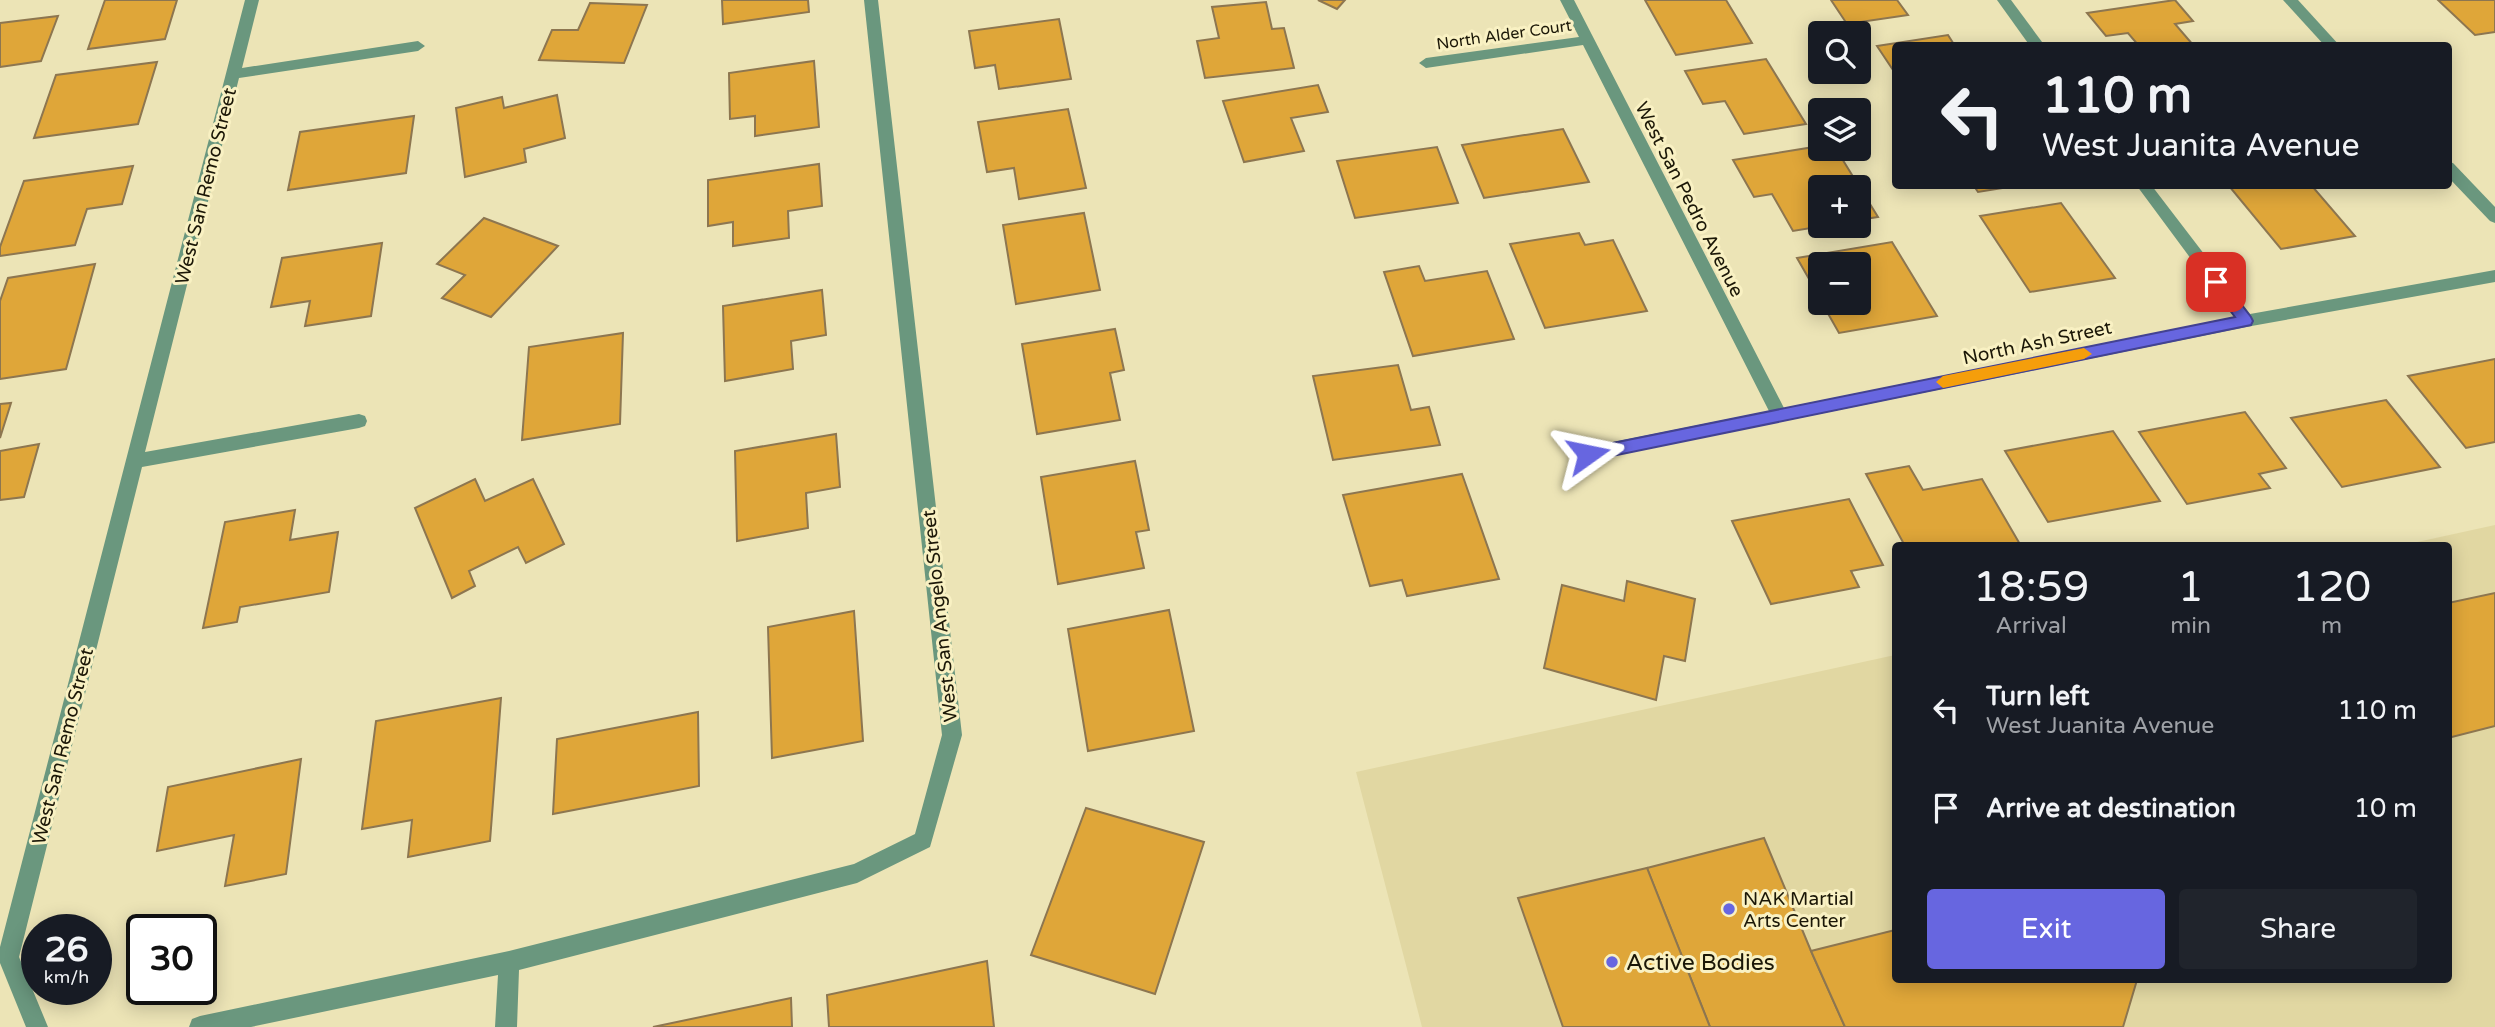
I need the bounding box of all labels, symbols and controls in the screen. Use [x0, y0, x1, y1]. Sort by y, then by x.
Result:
street label: North Alder Court [1435, 16, 1573, 54]
map controls [1808, 21, 1871, 315]
button: search [1808, 21, 1871, 84]
text: 110 m [2042, 67, 2192, 126]
icon: left [1927, 70, 2018, 161]
street label: West San Remo Street [171, 86, 241, 287]
street label: West San Pedro Avenue [1630, 98, 1748, 301]
button: layers [1808, 98, 1871, 161]
text: West Juanita Avenue [2042, 127, 2360, 165]
button: + [1808, 175, 1871, 238]
button: − [1808, 252, 1871, 315]
pin [2186, 252, 2246, 312]
icon: arrive [2197, 263, 2235, 301]
street label: North Ash Street [1961, 316, 2114, 370]
position arrow [1551, 417, 1625, 491]
street label: West San Angelo Street [918, 509, 962, 723]
text: 18:59 [1973, 562, 2089, 613]
text: 1 [2177, 562, 2204, 613]
text: 120 [2292, 562, 2371, 613]
text: Arrival [1996, 612, 2067, 640]
text: min [2170, 612, 2211, 640]
text: m [2321, 612, 2342, 640]
street label: West San Remo Street [28, 646, 98, 847]
text: Turn left [1986, 681, 2089, 712]
icon: left [1927, 691, 1965, 729]
text: 110 m [2337, 695, 2417, 726]
text: West Juanita Avenue [1986, 712, 2214, 740]
icon: arrive [1927, 789, 1965, 827]
text: Arrive at destination [1986, 793, 2236, 824]
text: 10 m [2354, 793, 2417, 824]
place label: NAK Martial Arts Center [1743, 888, 1854, 932]
button: Exit [1927, 889, 2165, 969]
button: Share [2179, 889, 2417, 969]
marker: NAK Martial Arts Center [1721, 901, 1737, 917]
speed limit sign: 30 [126, 914, 217, 1005]
text: 26 [45, 929, 88, 971]
place label: Active Bodies [1626, 949, 1775, 977]
marker: Active Bodies [1604, 954, 1620, 970]
text: km/h [44, 966, 89, 988]

